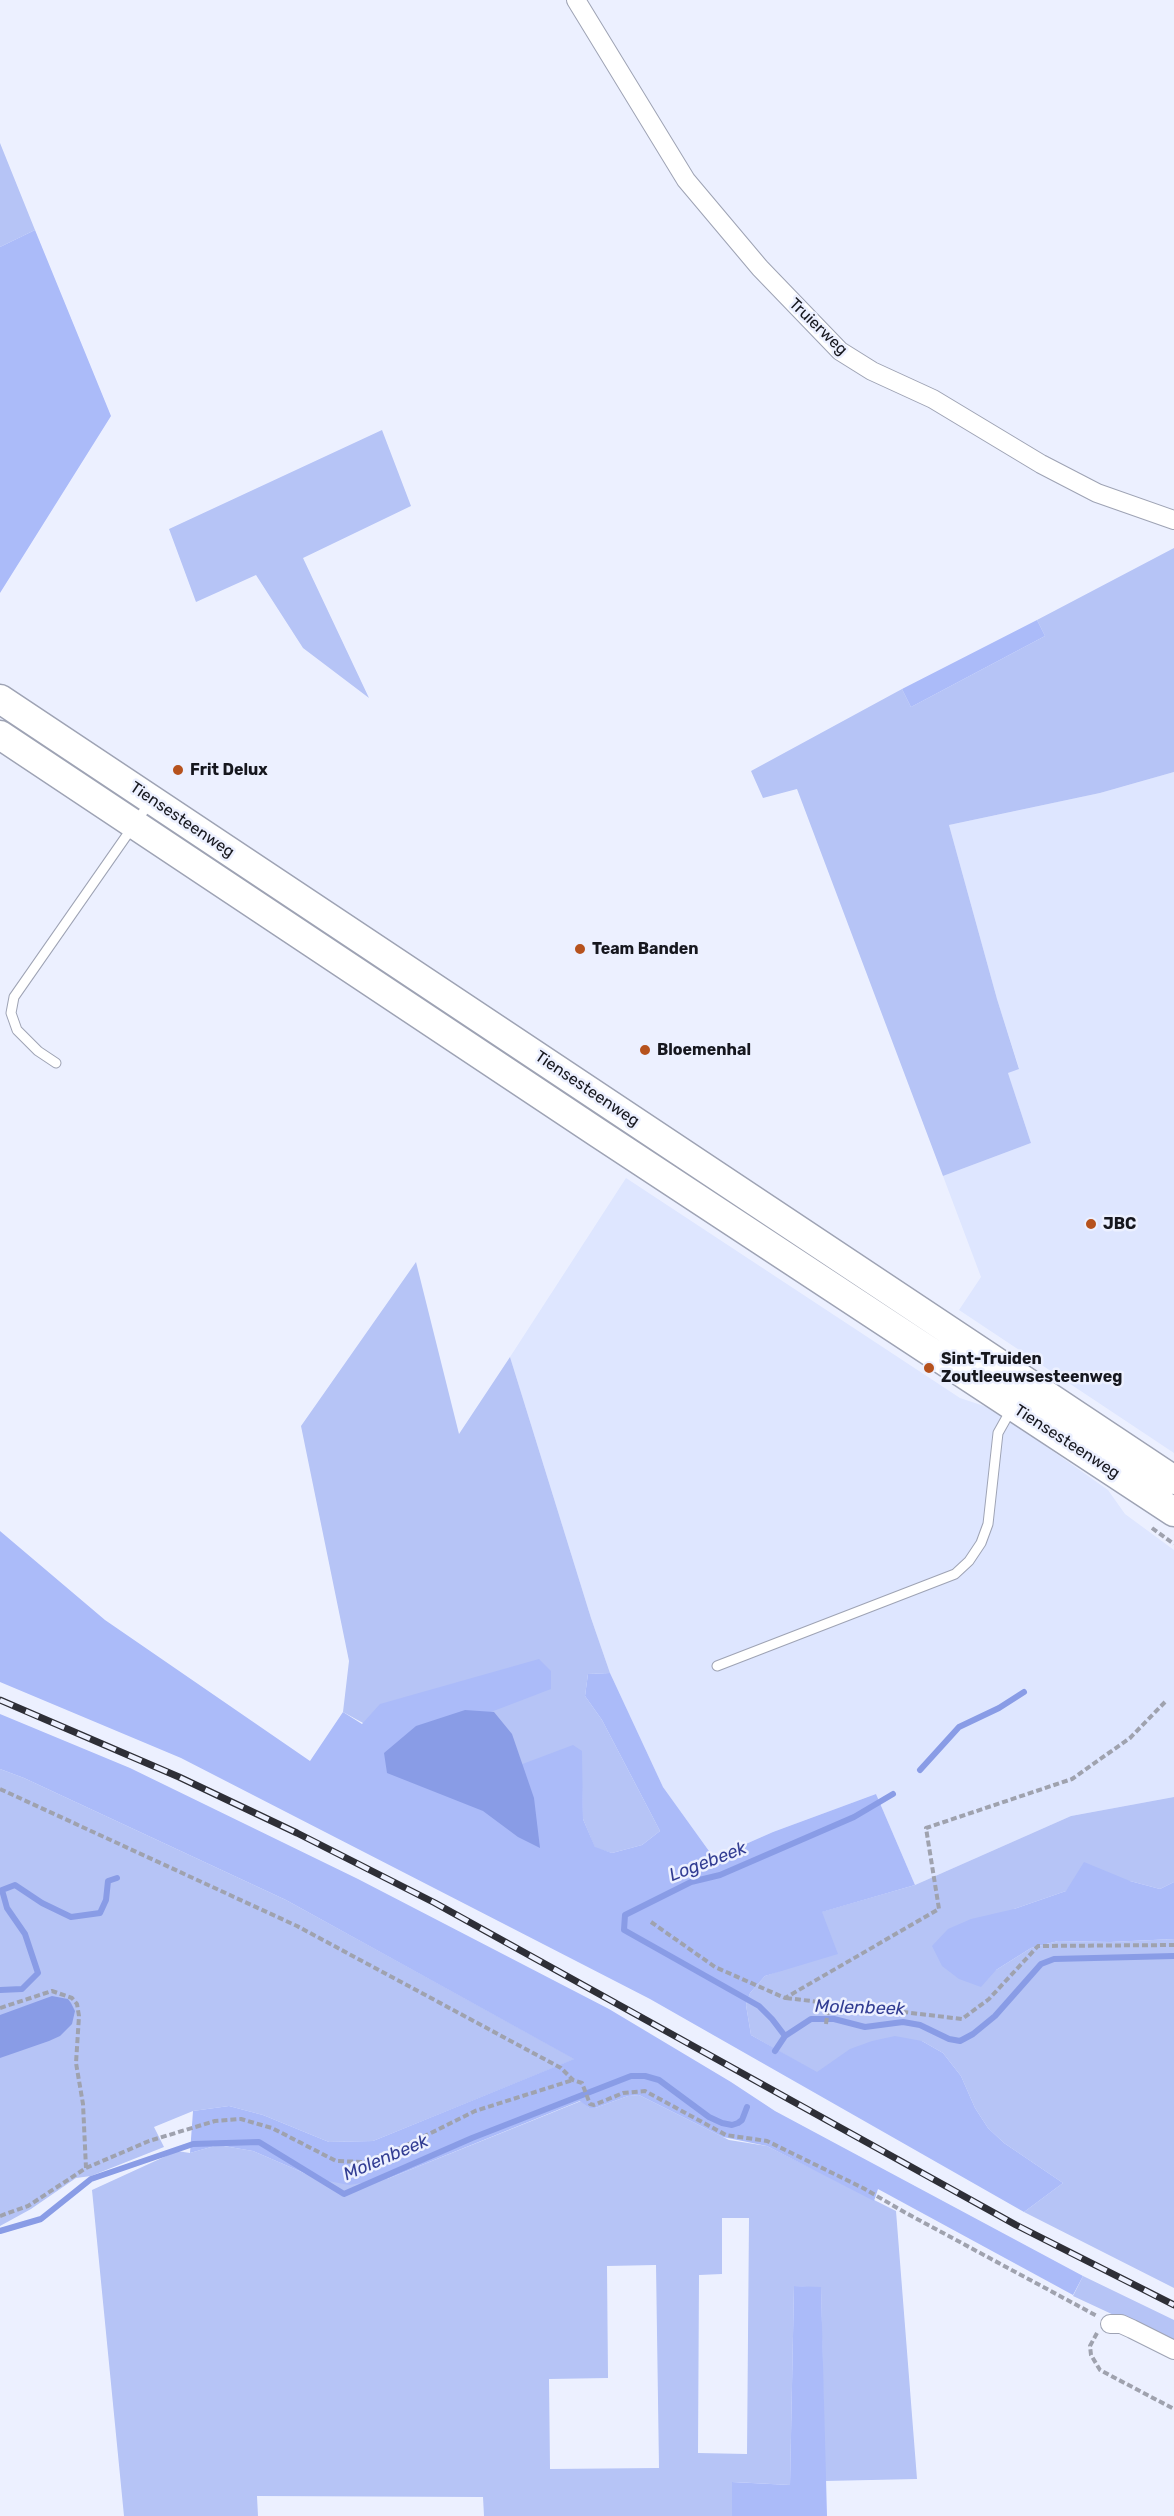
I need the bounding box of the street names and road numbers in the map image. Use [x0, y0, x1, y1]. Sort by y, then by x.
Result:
street label: Truierweg [785, 294, 851, 360]
street label: Tiensesteenweg [126, 778, 238, 862]
street label: Tiensesteenweg [531, 1047, 643, 1131]
street label: Tiensesteenweg [1011, 1401, 1123, 1483]

